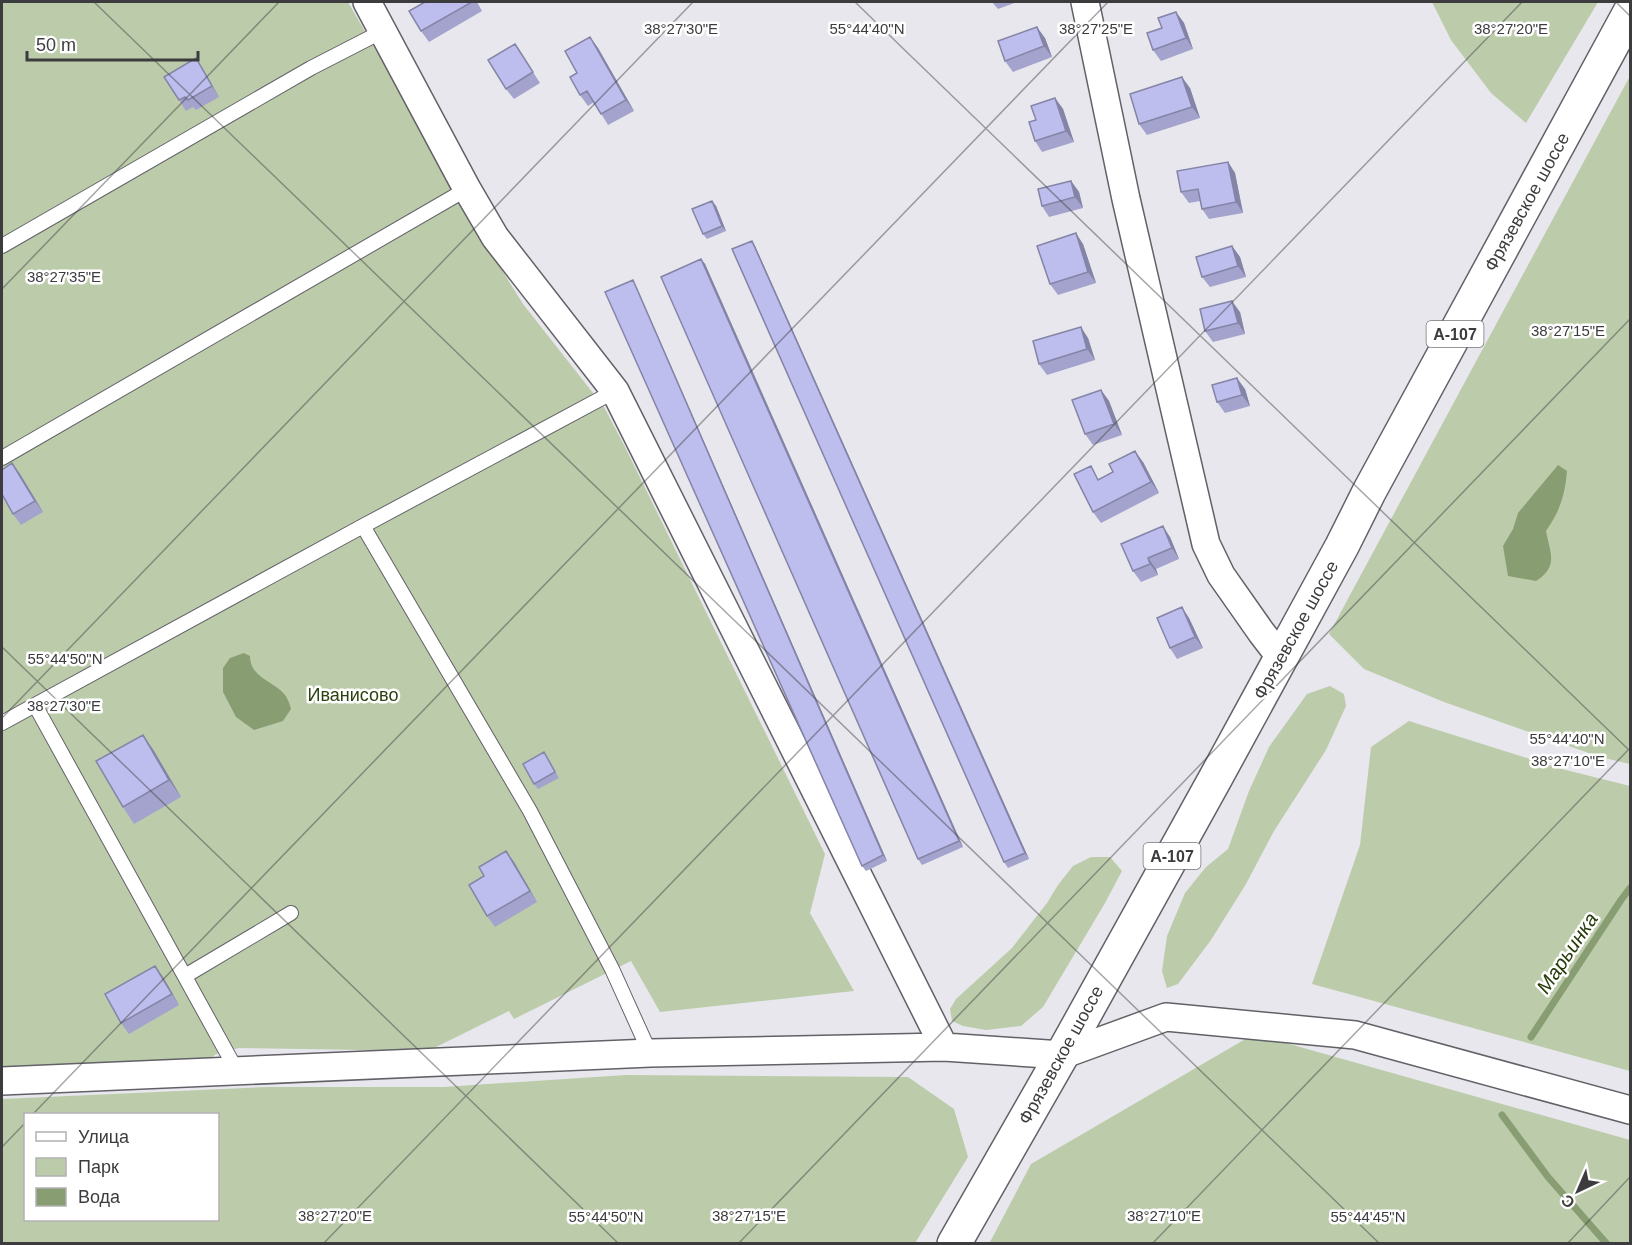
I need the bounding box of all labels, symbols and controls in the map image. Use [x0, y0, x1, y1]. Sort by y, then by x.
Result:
text: 38°27'30"E [644, 20, 718, 37]
text: 55°44'40"N [829, 20, 905, 37]
text: 38°27'25"E [1059, 20, 1133, 37]
text: 38°27'20"E [1474, 20, 1548, 37]
scale bar [27, 24, 198, 62]
text: 50 m [36, 35, 76, 55]
street label: Фрязевское шоссе [1481, 129, 1573, 275]
text: 38°27'35"E [27, 268, 101, 285]
road number: А-107 [1426, 321, 1484, 347]
text: 38°27'15"E [1531, 322, 1605, 339]
street label: Фрязевское шоссе [1250, 557, 1342, 703]
text: 55°44'50"N [27, 650, 103, 667]
park label: Иванисово [308, 685, 398, 705]
text: 38°27'30"E [27, 697, 101, 714]
text: 55°44'40"N [1529, 730, 1605, 747]
text: 38°27'10"E [1531, 752, 1605, 769]
road number: А-107 [1144, 843, 1200, 869]
water label: Марьинка [1532, 909, 1602, 997]
street label: Фрязевское шоссе [1015, 982, 1107, 1128]
legend [24, 1113, 219, 1221]
text: Улица [78, 1127, 130, 1147]
text: Парк [78, 1157, 119, 1177]
north arrow [1548, 1161, 1608, 1221]
text: Вода [78, 1187, 121, 1207]
text: С [1558, 1191, 1578, 1212]
text: 38°27'20"E [298, 1207, 372, 1224]
text: 38°27'15"E [712, 1207, 786, 1224]
text: 38°27'10"E [1127, 1207, 1201, 1224]
text: 55°44'50"N [568, 1208, 644, 1225]
text: 55°44'45"N [1330, 1208, 1406, 1225]

